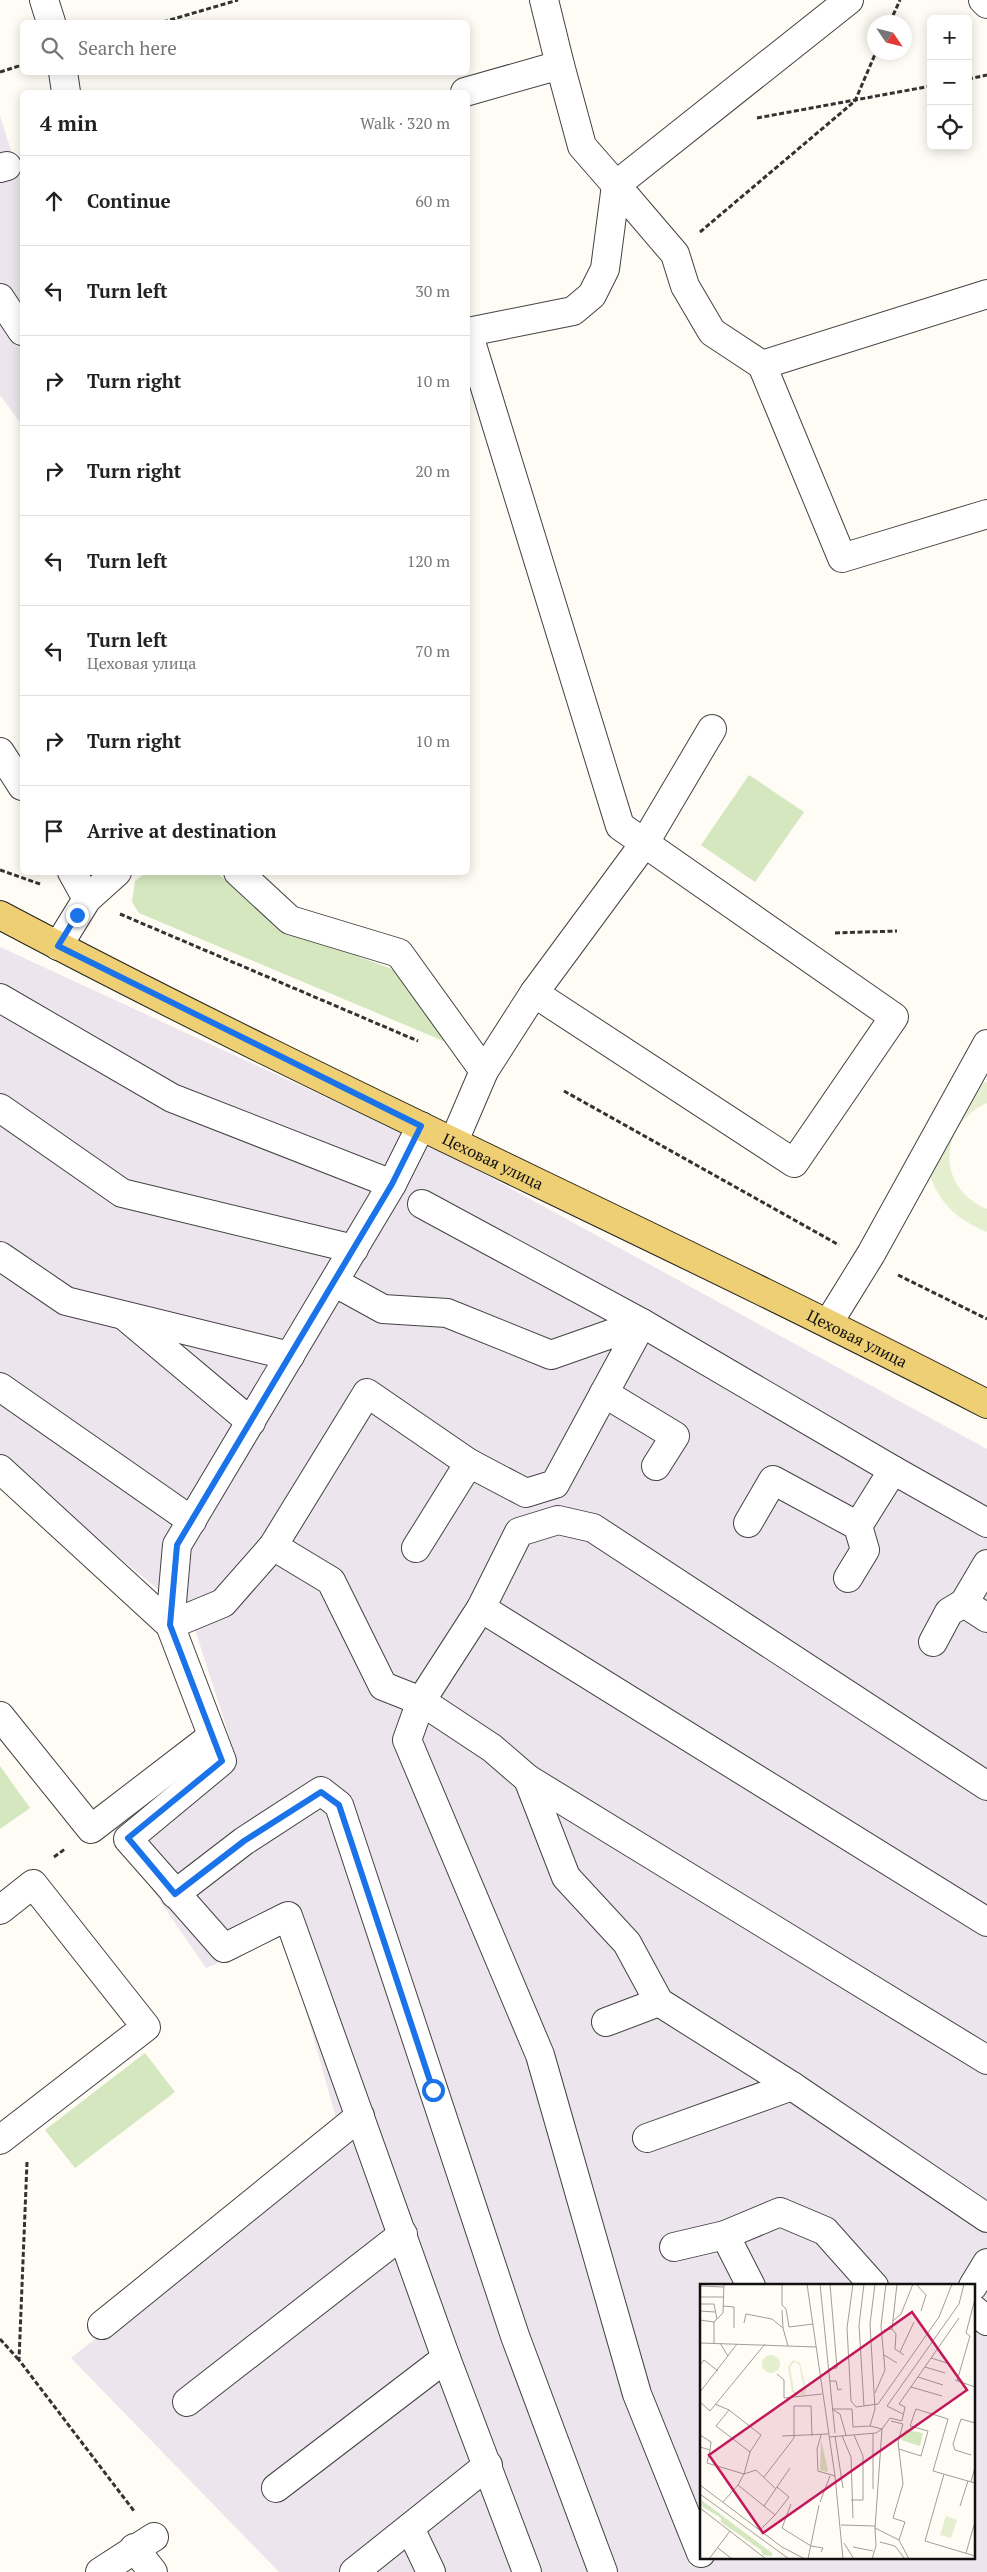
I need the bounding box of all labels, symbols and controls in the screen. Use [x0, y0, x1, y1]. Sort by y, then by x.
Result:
north arrow [867, 15, 912, 60]
map controls [927, 15, 972, 150]
button: + [927, 15, 972, 60]
search box [20, 20, 470, 75]
icon: search [38, 34, 66, 62]
text: Search here [78, 35, 177, 60]
button: − [927, 60, 972, 105]
button: locate [927, 105, 972, 150]
text: 4 min [40, 109, 97, 137]
text: Walk · 320 m [360, 112, 450, 134]
icon: ahead [40, 187, 68, 215]
text: Continue [87, 188, 171, 213]
text: 60 m [415, 190, 450, 212]
icon: left [40, 277, 68, 305]
text: Turn left [87, 278, 168, 303]
text: 30 m [415, 280, 450, 302]
icon: right [40, 367, 68, 395]
text: Turn right [87, 368, 181, 393]
text: 10 m [415, 370, 450, 392]
icon: right [40, 457, 68, 485]
text: Turn right [87, 458, 181, 483]
text: 20 m [415, 460, 450, 482]
icon: left [40, 547, 68, 575]
text: Turn left [87, 548, 168, 573]
text: 120 m [407, 550, 450, 572]
text: Turn left [87, 627, 168, 652]
icon: left [40, 637, 68, 665]
text: 70 m [415, 640, 450, 662]
text: Цеховая улица [87, 652, 196, 674]
icon: right [40, 727, 68, 755]
text: Turn right [87, 728, 181, 753]
text: 10 m [415, 730, 450, 752]
icon: arrive [40, 817, 68, 845]
text: Arrive at destination [87, 818, 276, 843]
route end [66, 904, 89, 927]
street label: Цеховая улица [439, 1127, 547, 1195]
street label: Цеховая улица [803, 1304, 911, 1373]
route start [422, 2079, 445, 2102]
inset map [700, 2284, 974, 2560]

